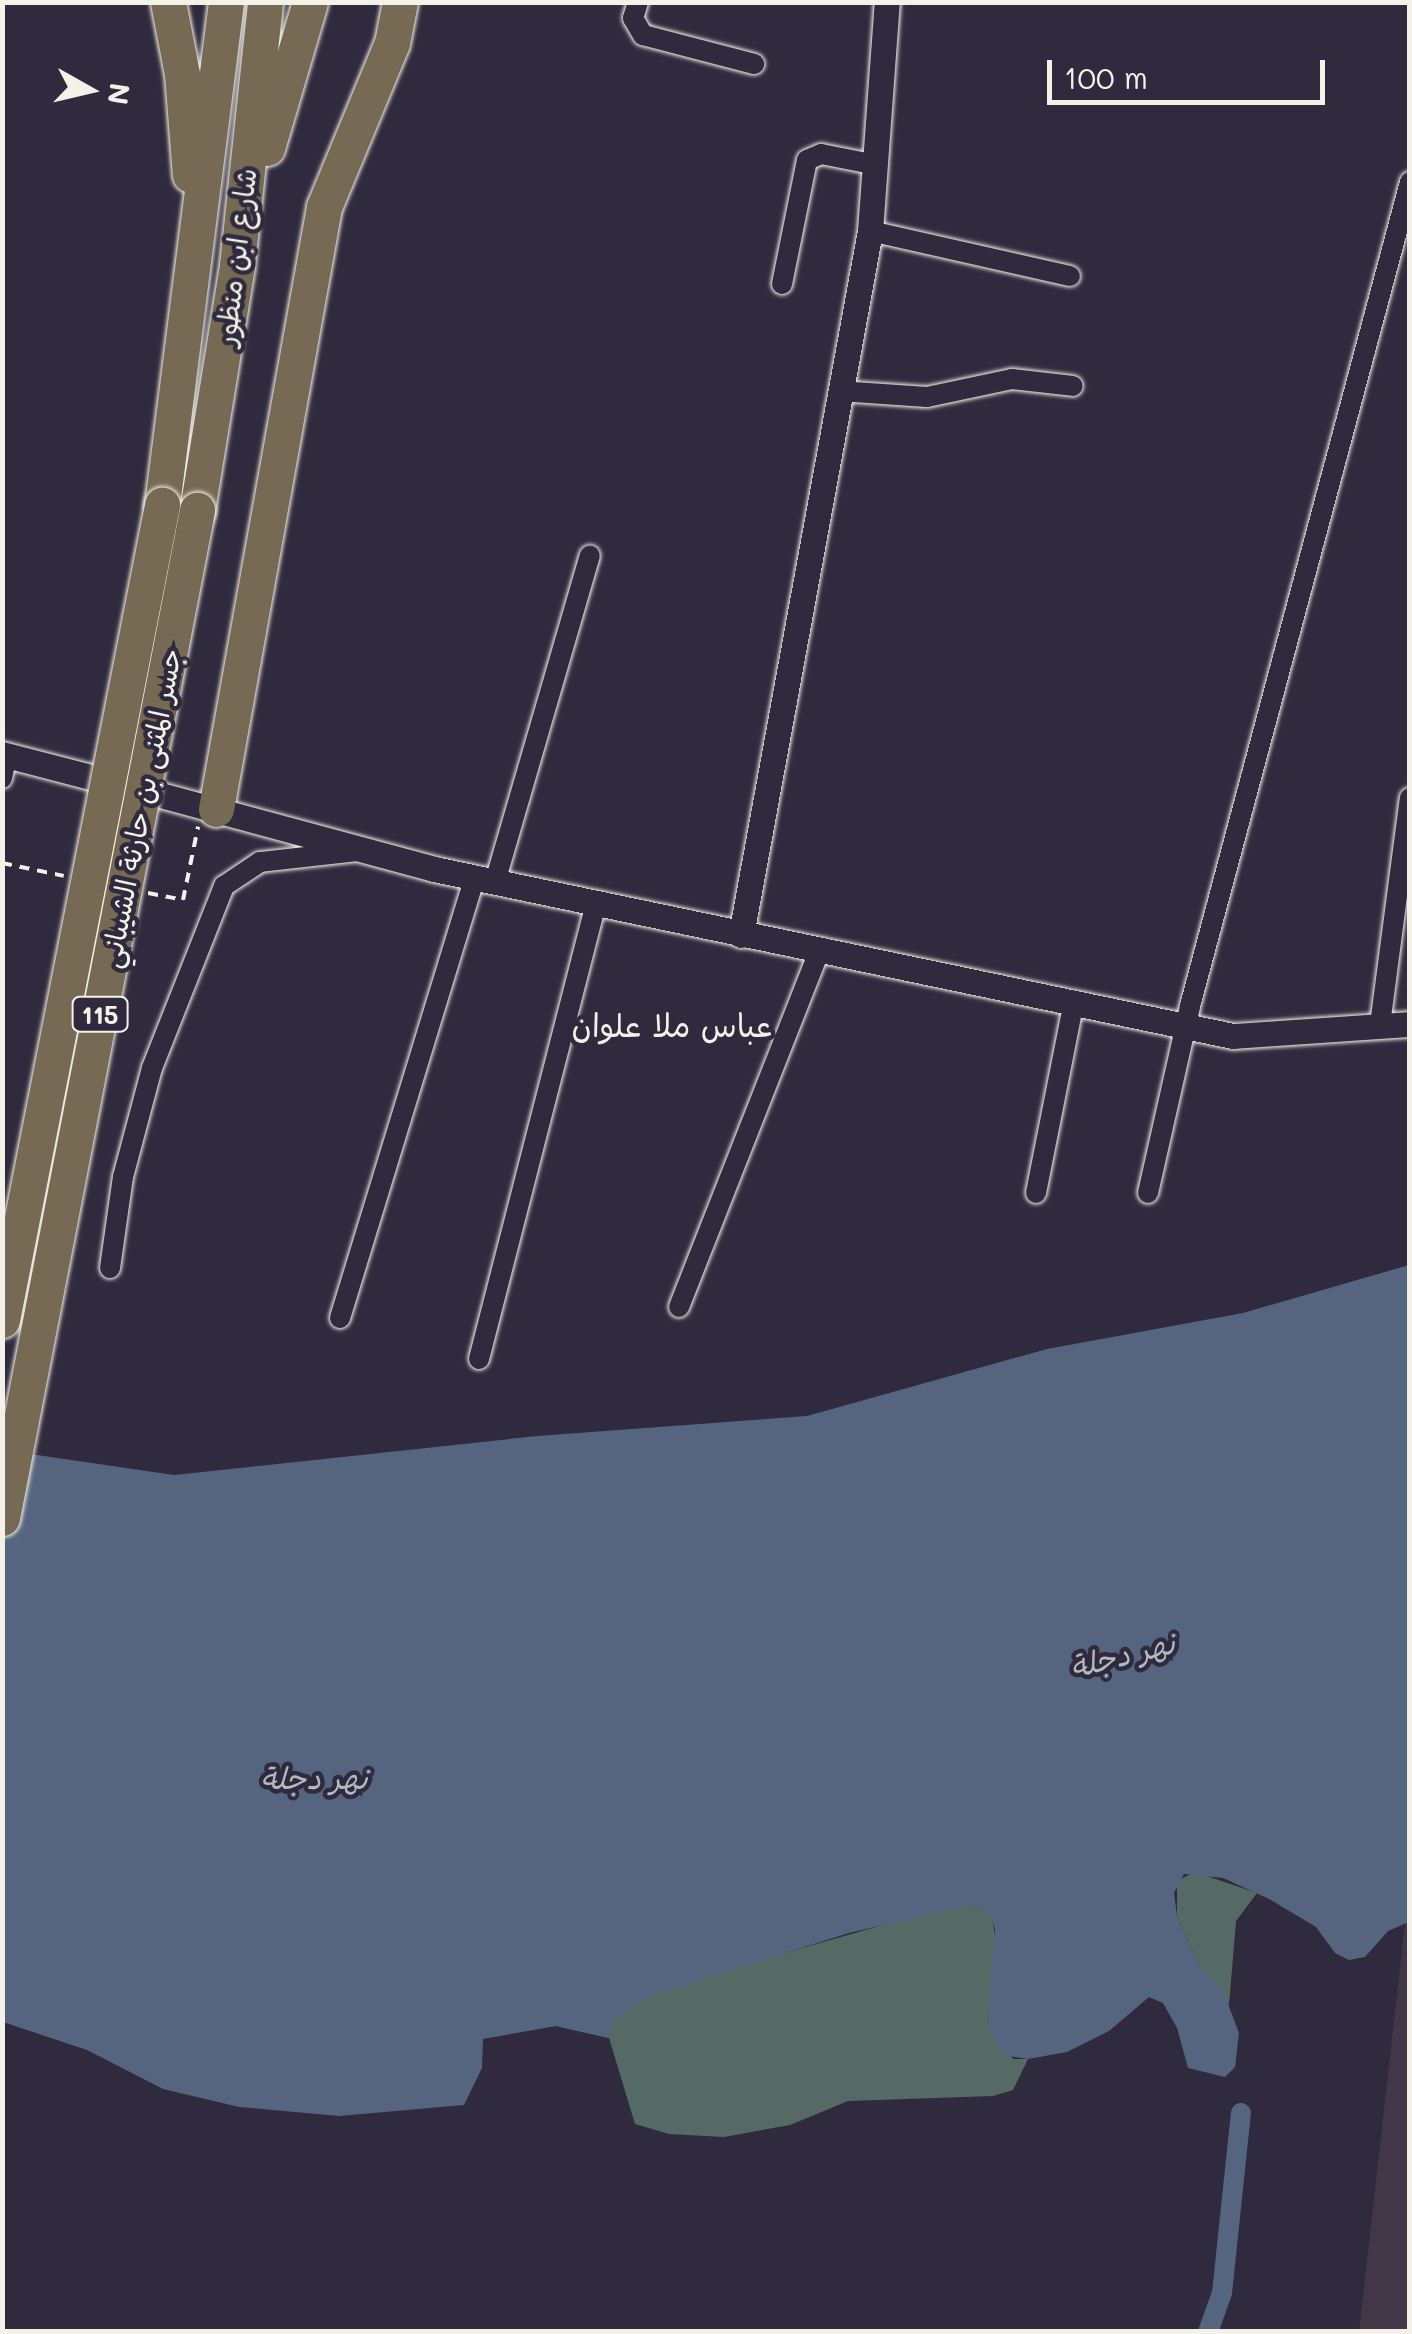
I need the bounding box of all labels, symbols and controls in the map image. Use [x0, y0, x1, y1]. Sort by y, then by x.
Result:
north arrow [40, 40, 140, 140]
scale bar [1052, 40, 1330, 102]
text: 100 m [1064, 57, 1148, 97]
text: N [100, 81, 139, 107]
street label: شارع ابن منظور [207, 166, 263, 348]
street label: جسر المثنى بن حارثة الشيباني [93, 645, 187, 971]
road number: 115 [70, 994, 130, 1034]
district label: عباس ملا علوان [572, 1005, 772, 1043]
water label: نهر دجلة [1066, 1624, 1178, 1684]
water label: نهر دجلة [260, 1759, 368, 1795]

